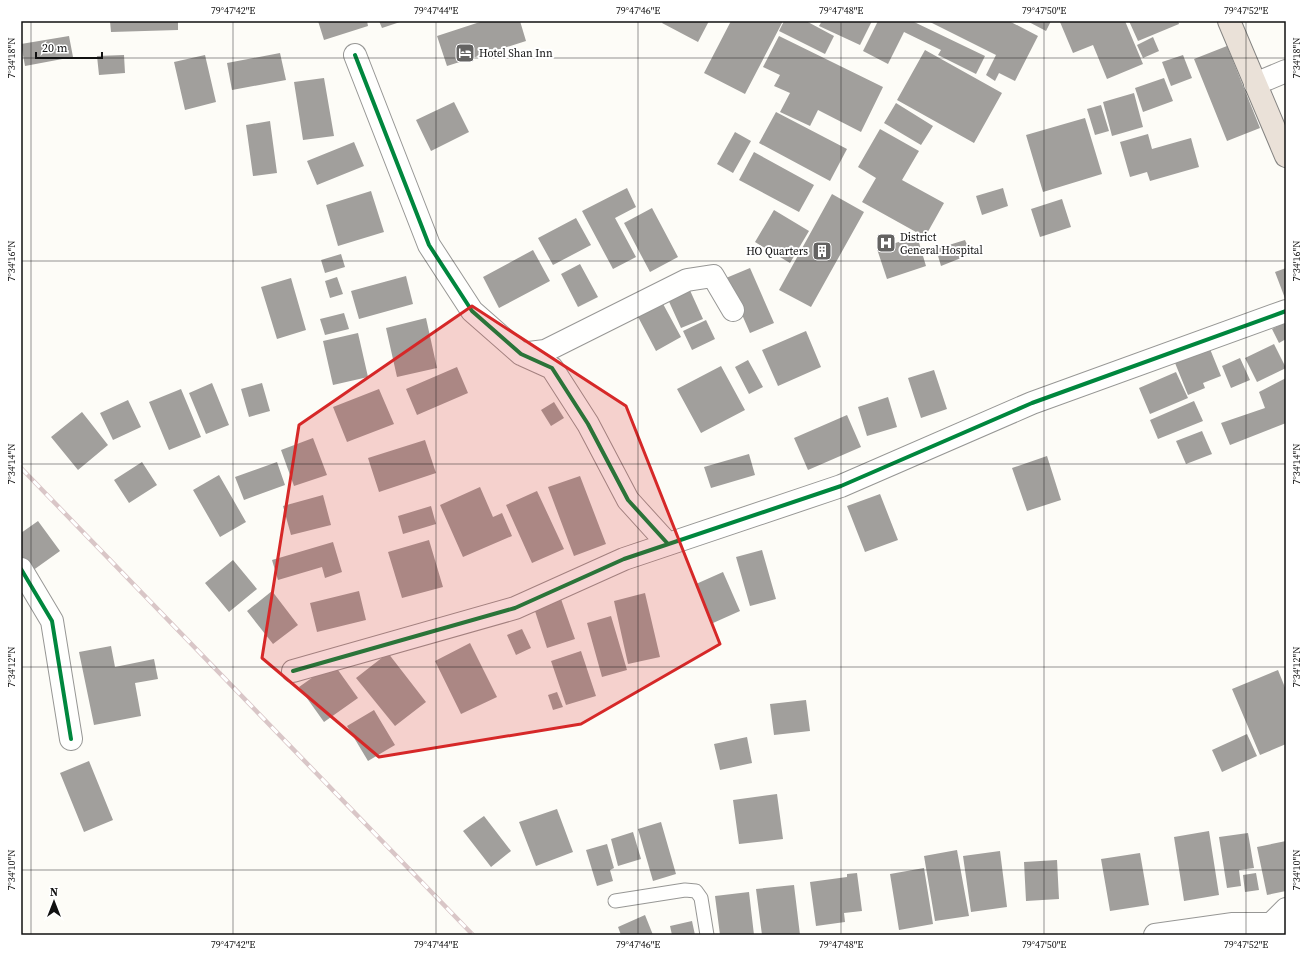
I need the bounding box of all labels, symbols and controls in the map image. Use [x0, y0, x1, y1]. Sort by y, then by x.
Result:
text: 79°47'42"E [211, 4, 255, 17]
text: 79°47'44"E [414, 4, 458, 17]
text: 79°47'46"E [616, 4, 660, 17]
text: 79°47'48"E [819, 4, 863, 17]
text: 79°47'50"E [1022, 4, 1066, 17]
text: 79°47'52"E [1224, 4, 1268, 17]
scale bar [36, 34, 102, 60]
text: 7°34'18"N [5, 37, 18, 79]
text: 7°34'18"N [1290, 37, 1303, 79]
text: 20 m [42, 40, 68, 56]
hotel icon: Hotel Shan Inn [454, 42, 476, 64]
place label: Hotel Shan Inn [479, 46, 553, 61]
place label: District General Hospital [900, 230, 983, 258]
hospital icon: District General Hospital [875, 232, 897, 254]
text: 7°34'16"N [5, 240, 18, 282]
building icon: HO Quarters [811, 240, 833, 262]
text: 7°34'16"N [1290, 240, 1303, 282]
place label: HO Quarters [746, 244, 808, 259]
text: 7°34'14"N [5, 443, 18, 485]
text: 7°34'14"N [1290, 443, 1303, 485]
text: 7°34'12"N [5, 646, 18, 688]
text: 7°34'12"N [1290, 646, 1303, 688]
text: 7°34'10"N [5, 849, 18, 891]
text: 7°34'10"N [1290, 849, 1303, 891]
north arrow [34, 882, 74, 922]
text: N [50, 885, 58, 900]
text: 79°47'42"E [211, 938, 255, 951]
text: 79°47'44"E [414, 938, 458, 951]
text: 79°47'46"E [616, 938, 660, 951]
text: 79°47'48"E [819, 938, 863, 951]
text: 79°47'50"E [1022, 938, 1066, 951]
text: 79°47'52"E [1224, 938, 1268, 951]

